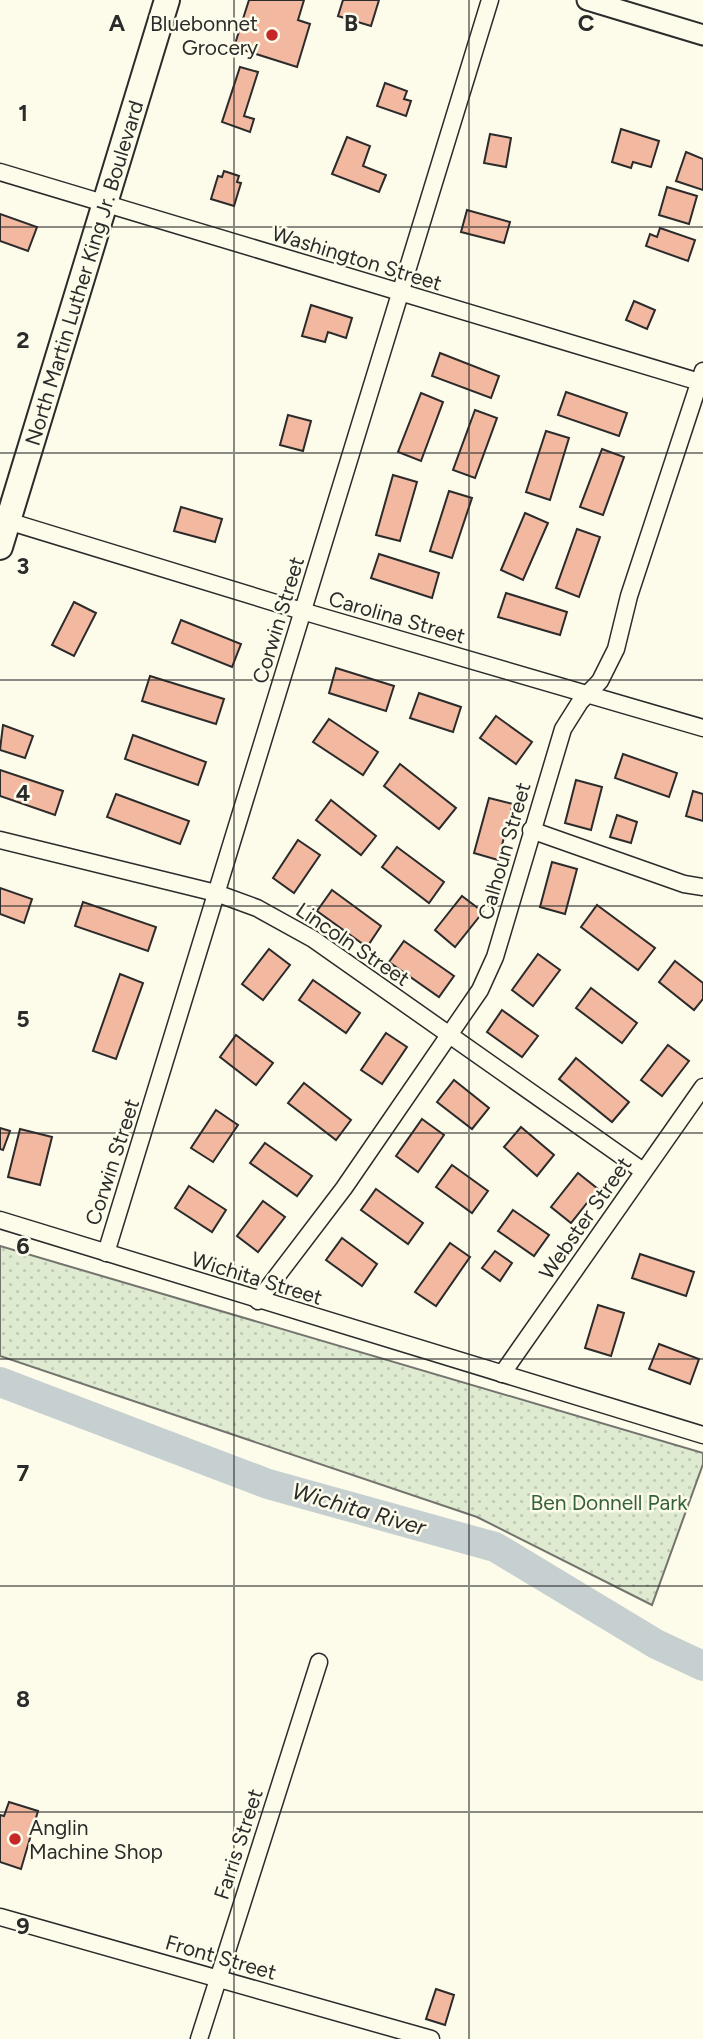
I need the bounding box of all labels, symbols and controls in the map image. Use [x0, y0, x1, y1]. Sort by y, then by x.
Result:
text: A [109, 9, 126, 37]
text: B [344, 9, 358, 37]
text: C [578, 9, 595, 37]
place label: Bluebonnet Grocery [150, 11, 258, 60]
marker: Bluebonnet Grocery [264, 27, 280, 43]
street label: North Martin Luther King Jr. Boulevard [20, 97, 148, 449]
text: 1 [18, 99, 28, 127]
street label: Washington Street [269, 220, 445, 296]
text: 2 [16, 326, 30, 354]
text: 3 [17, 552, 29, 580]
street label: Corwin Street [247, 553, 309, 687]
street label: Carolina Street [326, 586, 468, 648]
text: 4 [16, 779, 30, 807]
street label: Calhoun Street [472, 779, 536, 923]
street label: Lincoln Street [292, 897, 414, 991]
text: 5 [16, 1005, 30, 1033]
street label: Corwin Street [80, 1096, 144, 1228]
street label: Webster Street [534, 1152, 636, 1284]
text: 6 [16, 1232, 30, 1260]
street label: Wichita Street [189, 1246, 326, 1310]
text: 7 [17, 1459, 30, 1487]
water label: Wichita River [289, 1477, 430, 1542]
park label: Ben Donnell Park [530, 1490, 688, 1515]
text: 8 [16, 1685, 30, 1713]
street label: Farris Street [208, 1785, 268, 1902]
place label: Anglin Machine Shop [29, 1815, 163, 1864]
marker: Anglin Machine Shop [7, 1831, 23, 1847]
text: 9 [16, 1912, 30, 1940]
street label: Front Street [163, 1929, 279, 1985]

